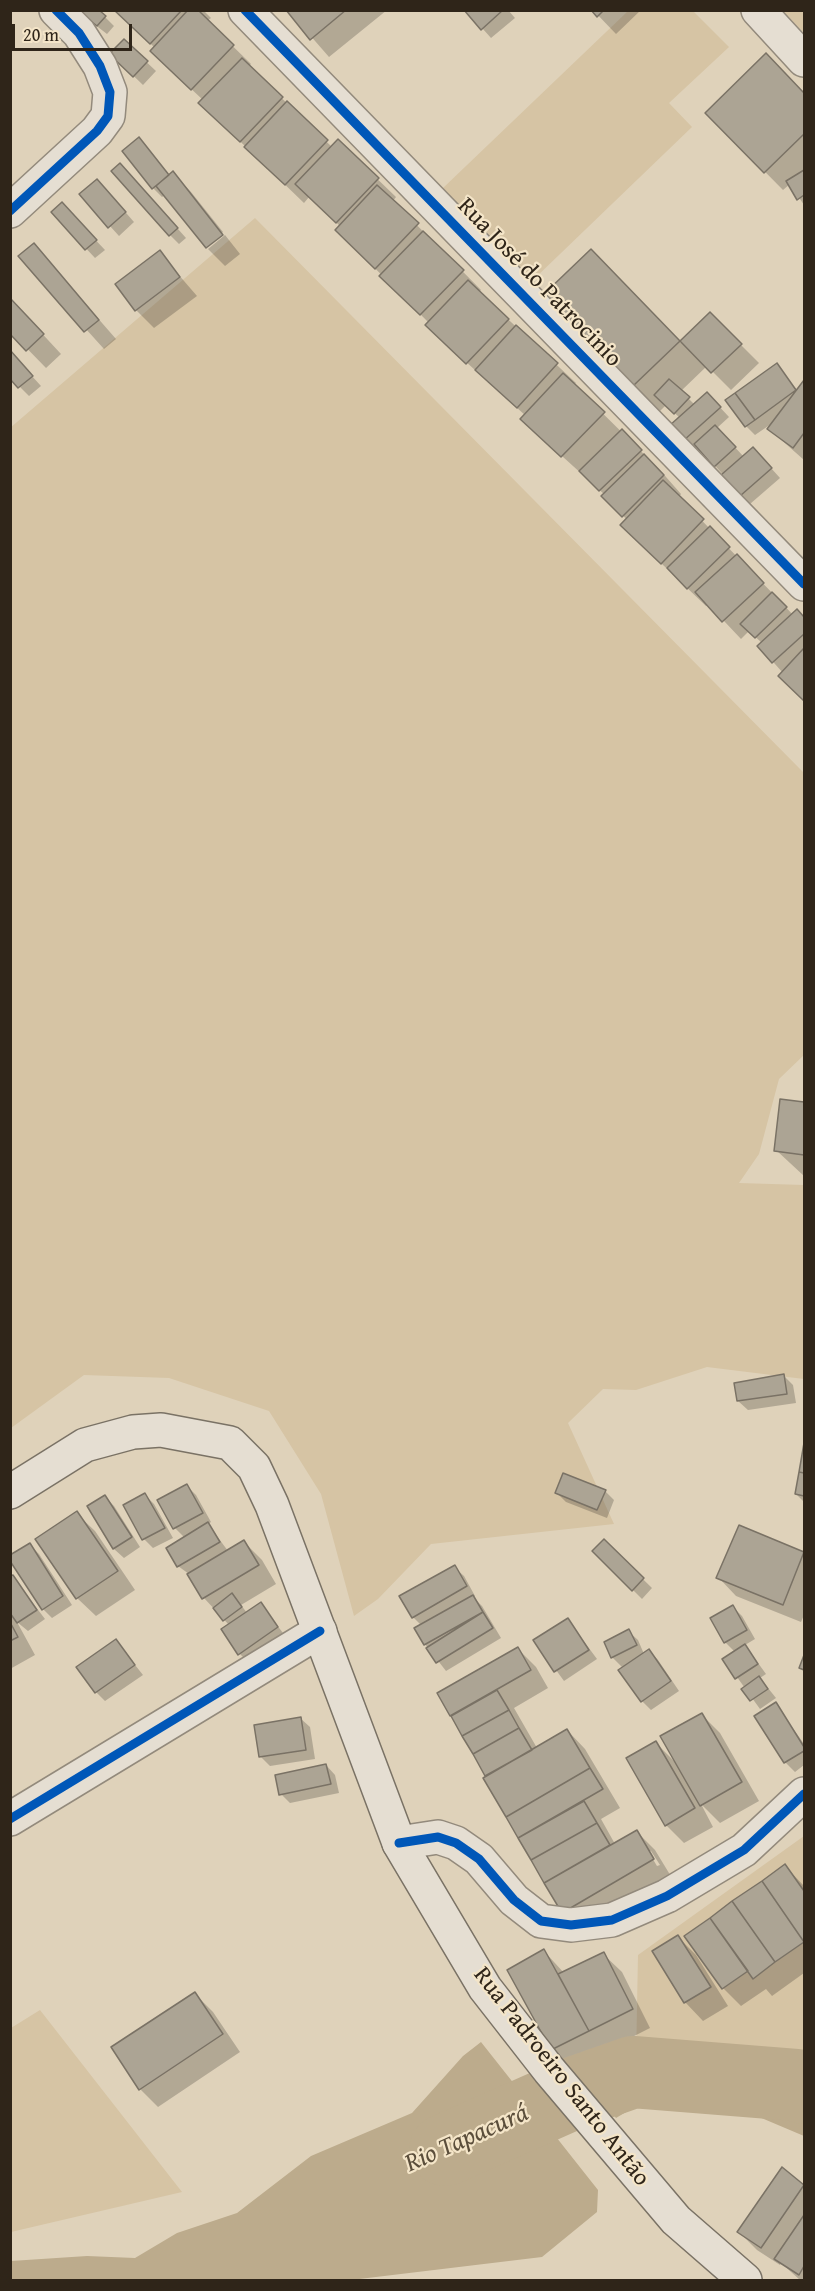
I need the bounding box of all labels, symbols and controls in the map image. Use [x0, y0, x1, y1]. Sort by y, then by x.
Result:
scale bar [15, 12, 135, 50]
text: 20 m [23, 21, 59, 48]
street label: Rua José do Patrocinio [451, 192, 627, 374]
street label: Rua Padroeiro Santo Antão [467, 1962, 655, 2192]
water label: Rio Tapacurá [401, 2098, 533, 2180]

